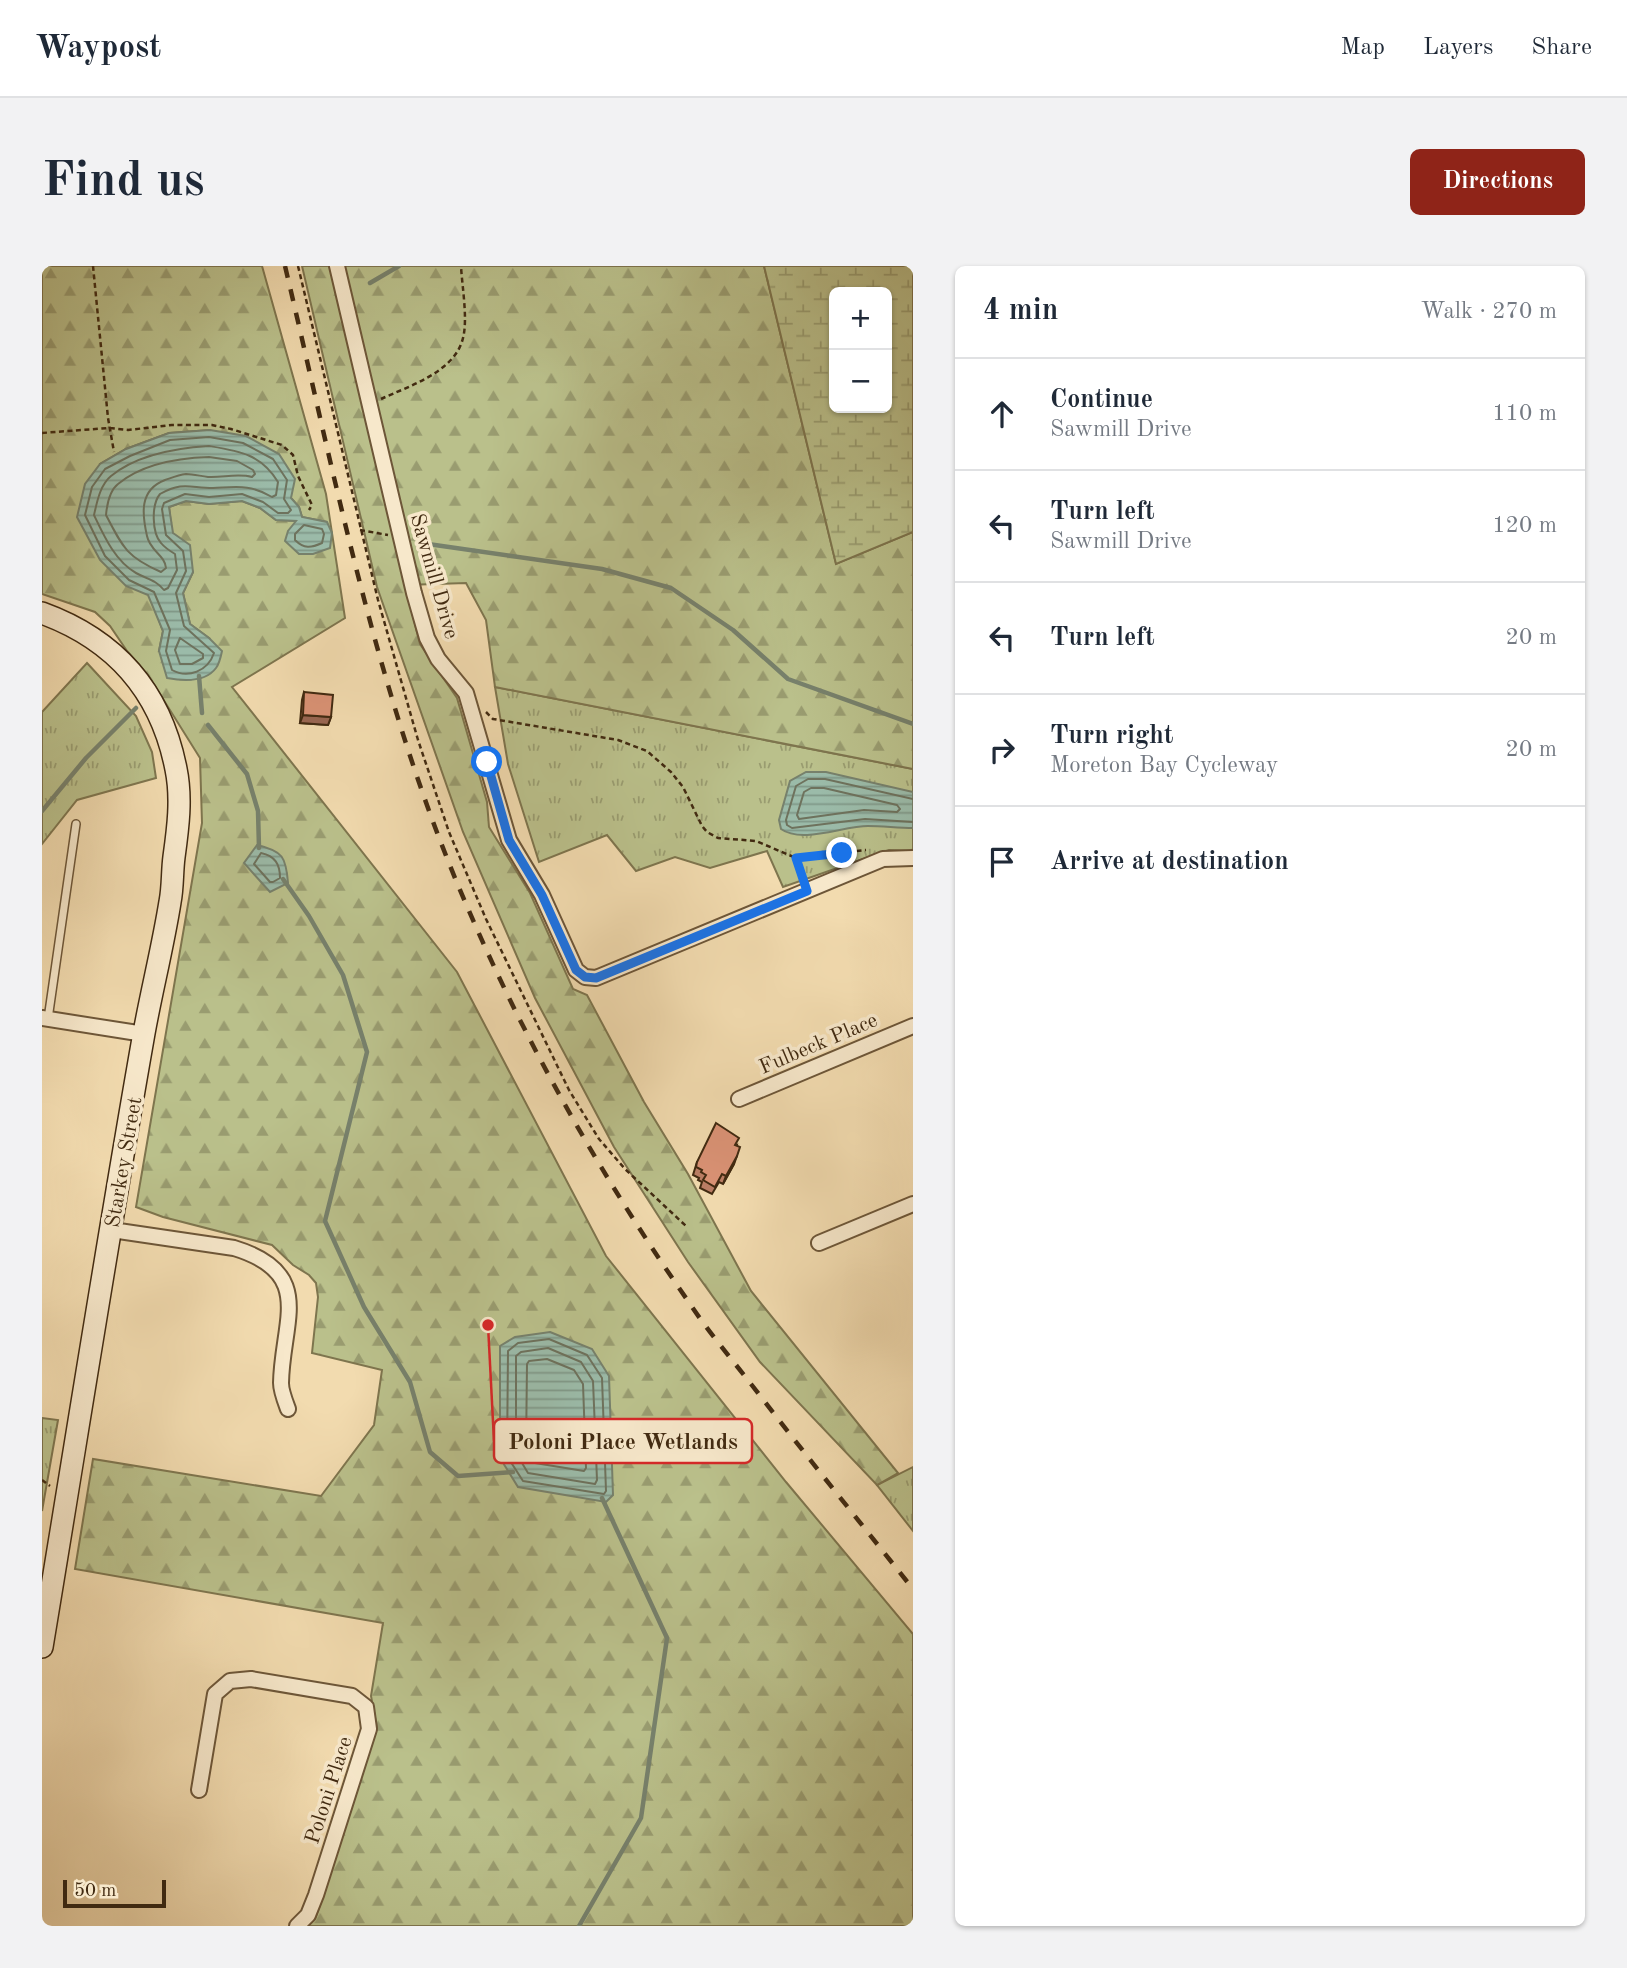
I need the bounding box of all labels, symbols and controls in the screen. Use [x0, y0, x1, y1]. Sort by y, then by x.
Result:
text: Waypost [35, 32, 161, 65]
text: Map [1341, 36, 1385, 60]
text: Layers [1423, 36, 1493, 60]
text: Share [1531, 36, 1592, 60]
button: Directions [1410, 149, 1585, 215]
text: Find us [42, 158, 205, 207]
map controls [829, 287, 892, 413]
button: + [829, 287, 892, 350]
text: 4 min [983, 296, 1058, 326]
text: Walk · 270 m [1421, 300, 1557, 323]
button: − [829, 350, 892, 413]
text: Continue [1050, 387, 1153, 413]
icon: ahead [983, 395, 1021, 433]
text: 110 m [1492, 402, 1557, 425]
text: Sawmill Drive [1050, 418, 1192, 441]
text: Turn left [1050, 499, 1155, 525]
icon: left [983, 507, 1021, 545]
street label: Sawmill Drive [406, 511, 461, 641]
text: 120 m [1492, 514, 1557, 537]
text: Sawmill Drive [1050, 530, 1192, 553]
icon: left [983, 619, 1021, 657]
text: Turn left [1050, 625, 1155, 651]
text: 20 m [1506, 626, 1557, 649]
text: Turn right [1050, 723, 1173, 749]
icon: right [983, 731, 1021, 769]
text: 20 m [1506, 738, 1557, 761]
route start [471, 746, 502, 777]
text: Moreton Bay Cycleway [1050, 754, 1278, 777]
route end [826, 837, 857, 868]
icon: arrive [983, 843, 1021, 881]
text: Arrive at destination [1050, 849, 1289, 875]
street label: Fulbeck Place [756, 1010, 881, 1079]
street label: Starkey Street [103, 1095, 146, 1229]
callout: Poloni Place Wetlands [494, 1419, 752, 1463]
text: Poloni Place Wetlands [508, 1431, 738, 1454]
street label: Poloni Place [302, 1734, 357, 1847]
scale bar [63, 1877, 166, 1909]
text: 50 m [74, 1882, 116, 1901]

